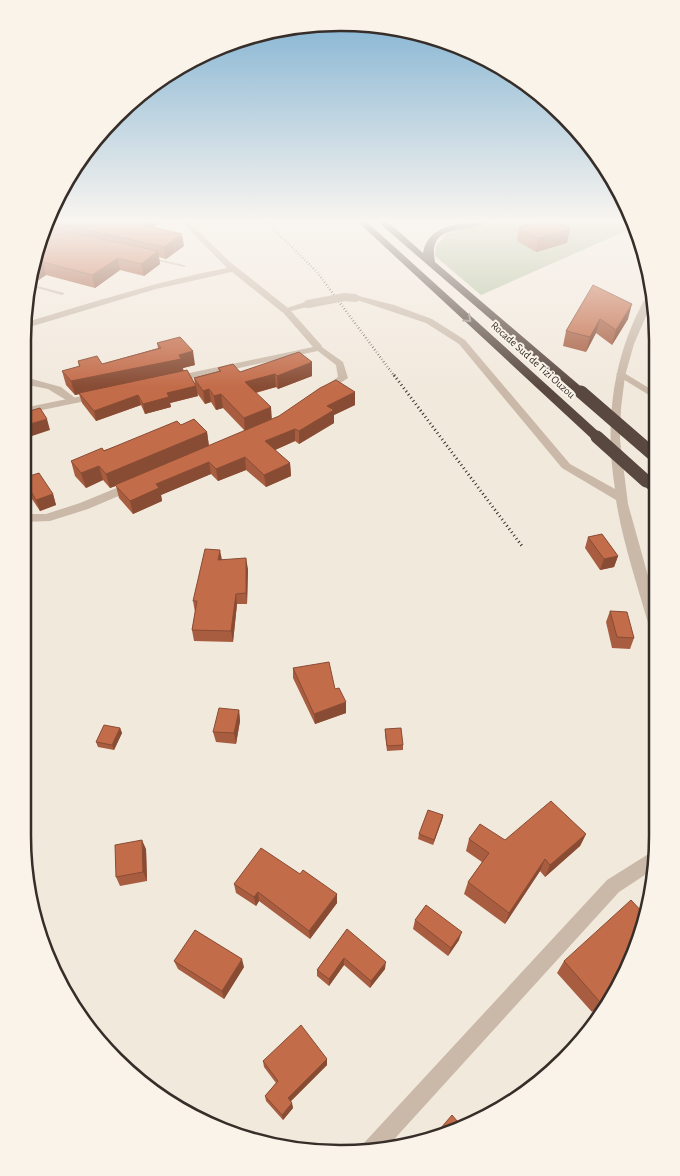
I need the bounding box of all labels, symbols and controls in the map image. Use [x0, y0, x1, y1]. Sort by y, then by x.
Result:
one-way arrow [462, 313, 471, 322]
street label: Rocade Sud de Tizi Ouzou [489, 320, 577, 401]

